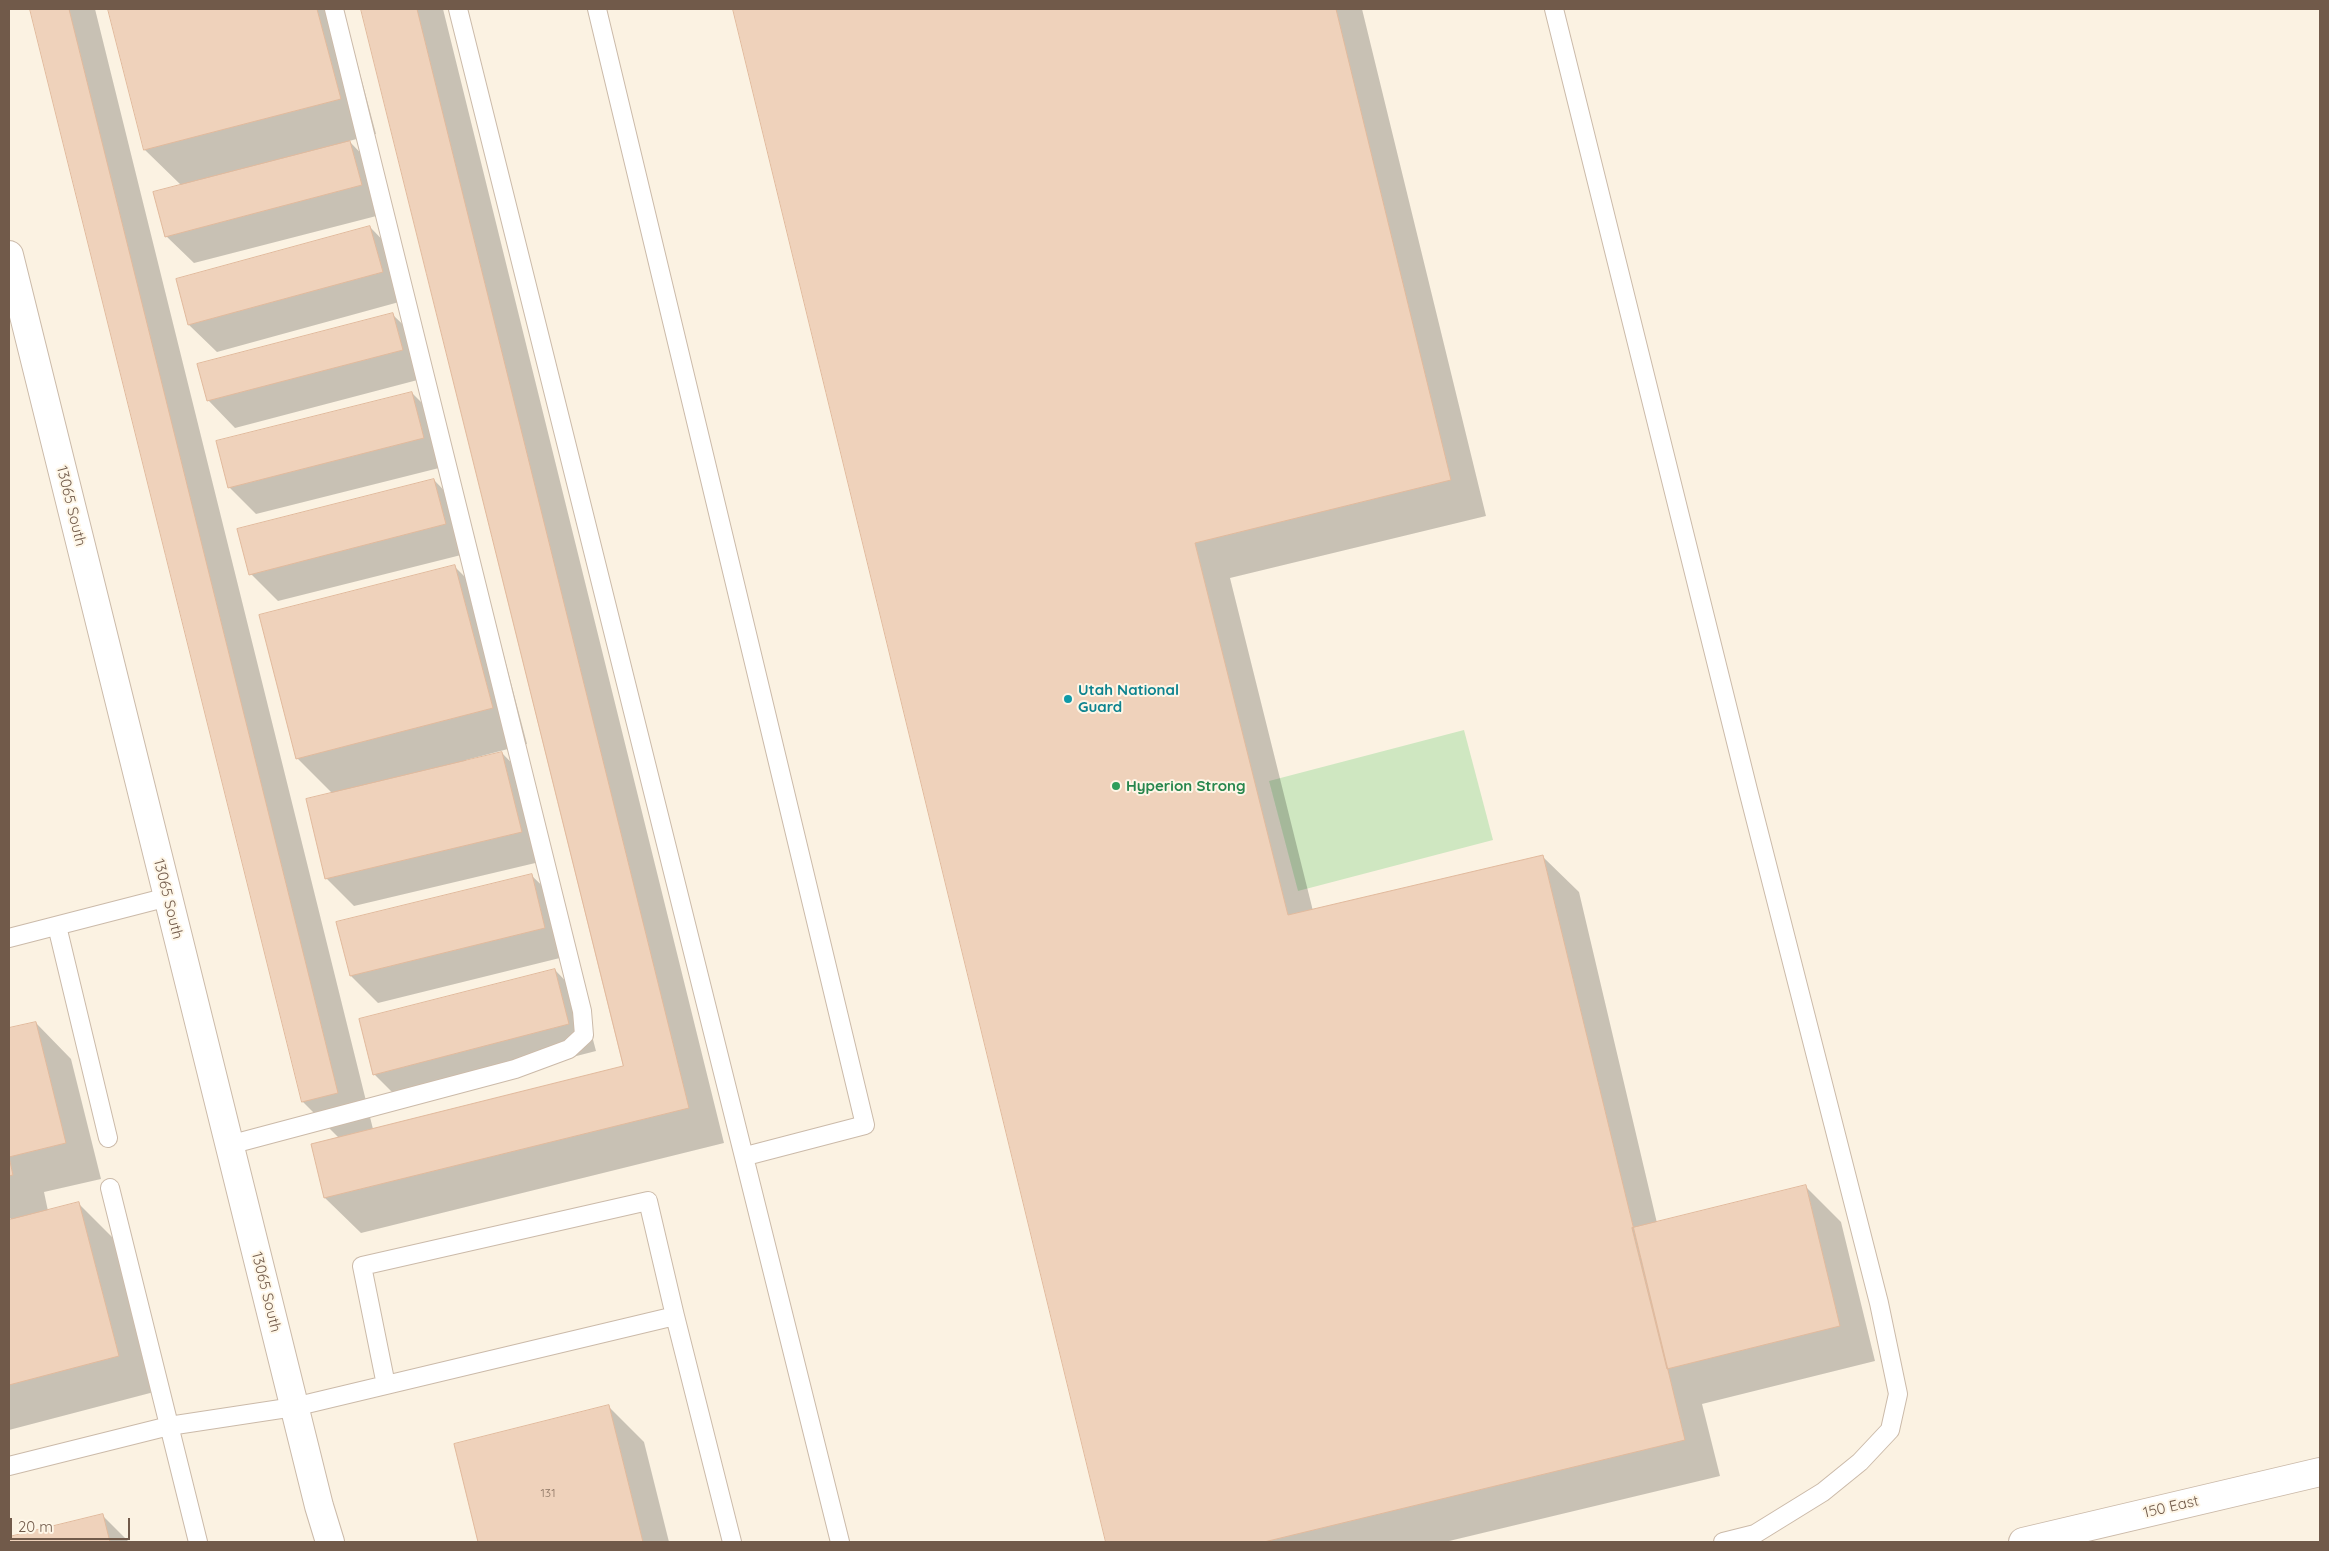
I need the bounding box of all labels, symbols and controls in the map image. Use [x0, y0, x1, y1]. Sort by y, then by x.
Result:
street label: 13065 South [52, 464, 90, 548]
place label: Utah National Guard [1078, 681, 1179, 716]
marker: Utah National Guard [1062, 693, 1074, 705]
place label: Hyperion Strong [1126, 777, 1246, 795]
marker: Hyperion Strong [1110, 780, 1122, 792]
street label: 13065 South [149, 857, 187, 941]
street label: 13065 South [247, 1250, 285, 1334]
house number: 131 [540, 1486, 556, 1500]
street label: 150 East [2141, 1492, 2201, 1522]
scale bar [12, 1508, 132, 1540]
text: 20 m [18, 1517, 53, 1536]

